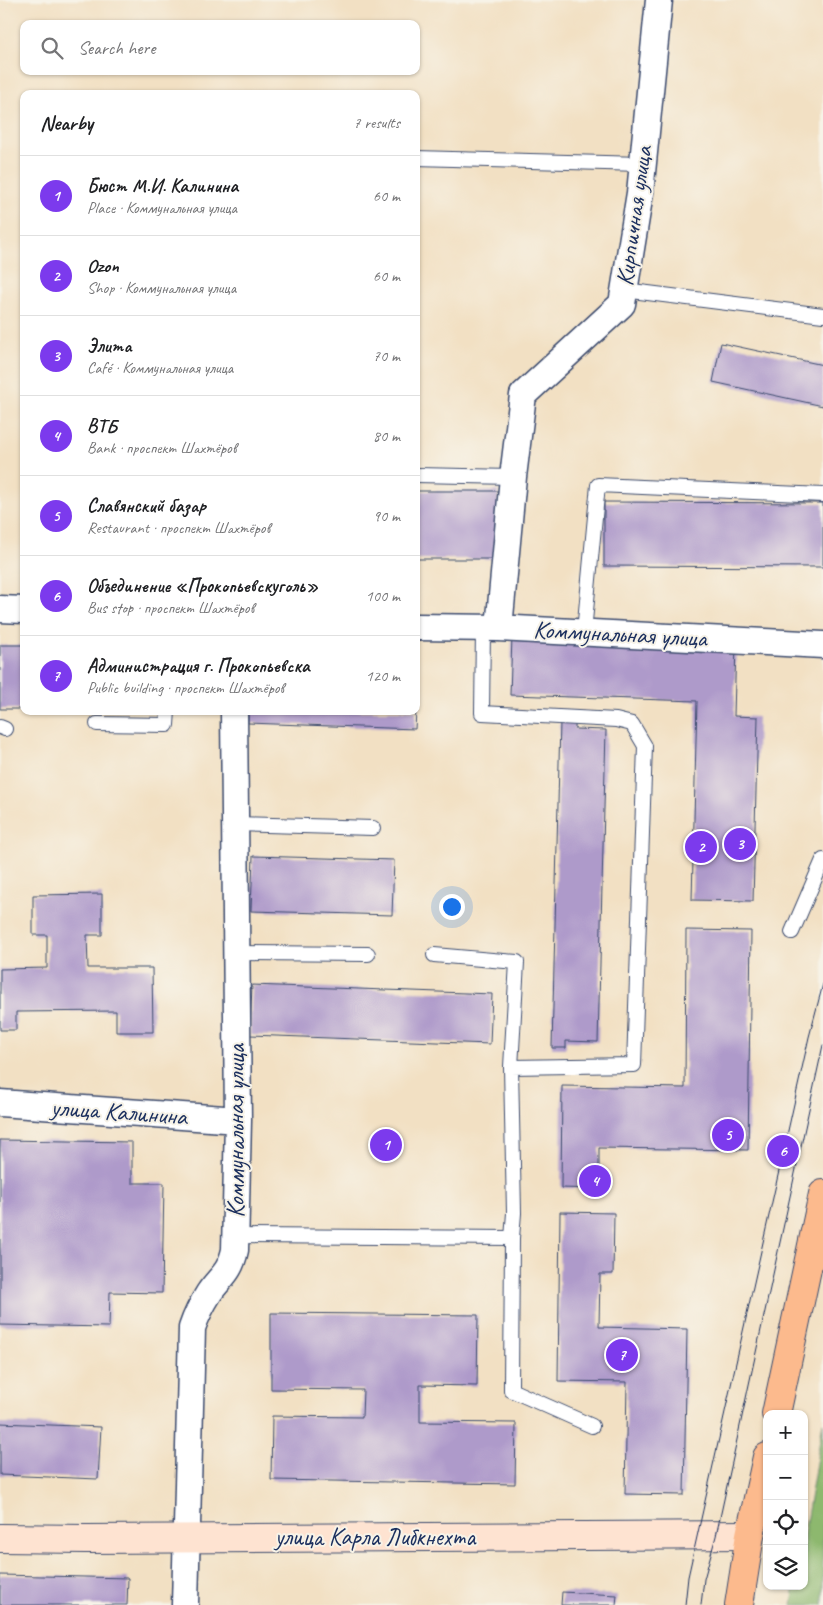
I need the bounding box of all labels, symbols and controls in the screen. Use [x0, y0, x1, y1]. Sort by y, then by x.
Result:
search box [20, 20, 420, 75]
icon: search [38, 34, 66, 62]
text: Search here [78, 36, 155, 60]
text: Nearby [40, 110, 93, 136]
text: 7 results [353, 113, 400, 133]
street label: Кирпичная улица [608, 142, 660, 288]
text: Бюст М.И. Калинина [87, 174, 238, 198]
text: 1 [52, 186, 60, 206]
text: 60 m [373, 186, 400, 206]
text: Place · Коммунальная улица [87, 198, 237, 218]
text: Ozon [87, 254, 119, 278]
text: 2 [52, 266, 60, 286]
text: 60 m [373, 266, 400, 286]
text: Shop · Коммунальная улица [87, 278, 236, 298]
text: Элита [87, 334, 132, 358]
text: 3 [52, 346, 60, 366]
text: 70 m [373, 346, 400, 366]
text: Café · Коммунальная улица [87, 358, 233, 378]
text: ВТБ [87, 414, 117, 438]
text: 4 [52, 426, 60, 446]
text: 80 m [373, 426, 400, 446]
text: Bank · проспект Шахтёров [87, 438, 236, 458]
text: Славянский базар [87, 494, 206, 518]
text: 5 [53, 506, 59, 526]
text: 90 m [373, 506, 400, 526]
text: Restaurant · проспект Шахтёров [87, 518, 270, 538]
text: Объединение «Прокопьевскуголь» [87, 574, 318, 598]
text: 6 [52, 586, 60, 606]
text: 100 m [366, 586, 400, 606]
text: Bus stop · проспект Шахтёров [87, 598, 254, 618]
street label: Коммунальная улица [532, 613, 709, 655]
text: Администрация г. Прокопьевска [87, 654, 310, 678]
text: 7 [52, 666, 60, 686]
text: 120 m [366, 666, 400, 686]
text: Public building · проспект Шахтёров [87, 678, 284, 698]
pin: 3 [724, 825, 756, 863]
pin: 2 [685, 828, 717, 866]
your location [439, 894, 465, 920]
street label: Коммунальная улица [220, 1042, 252, 1218]
street label: улица Калинина [48, 1091, 190, 1133]
pin: 5 [712, 1116, 744, 1154]
pin: 1 [370, 1126, 402, 1164]
pin: 6 [767, 1132, 799, 1170]
pin: 4 [579, 1162, 611, 1200]
pin: 7 [606, 1336, 638, 1374]
map controls [763, 1410, 808, 1590]
button: + [763, 1410, 808, 1455]
button: − [763, 1455, 808, 1500]
button: locate [763, 1500, 808, 1545]
street label: улица Карла Либкнехта [273, 1521, 477, 1553]
button: layers [763, 1545, 808, 1590]

